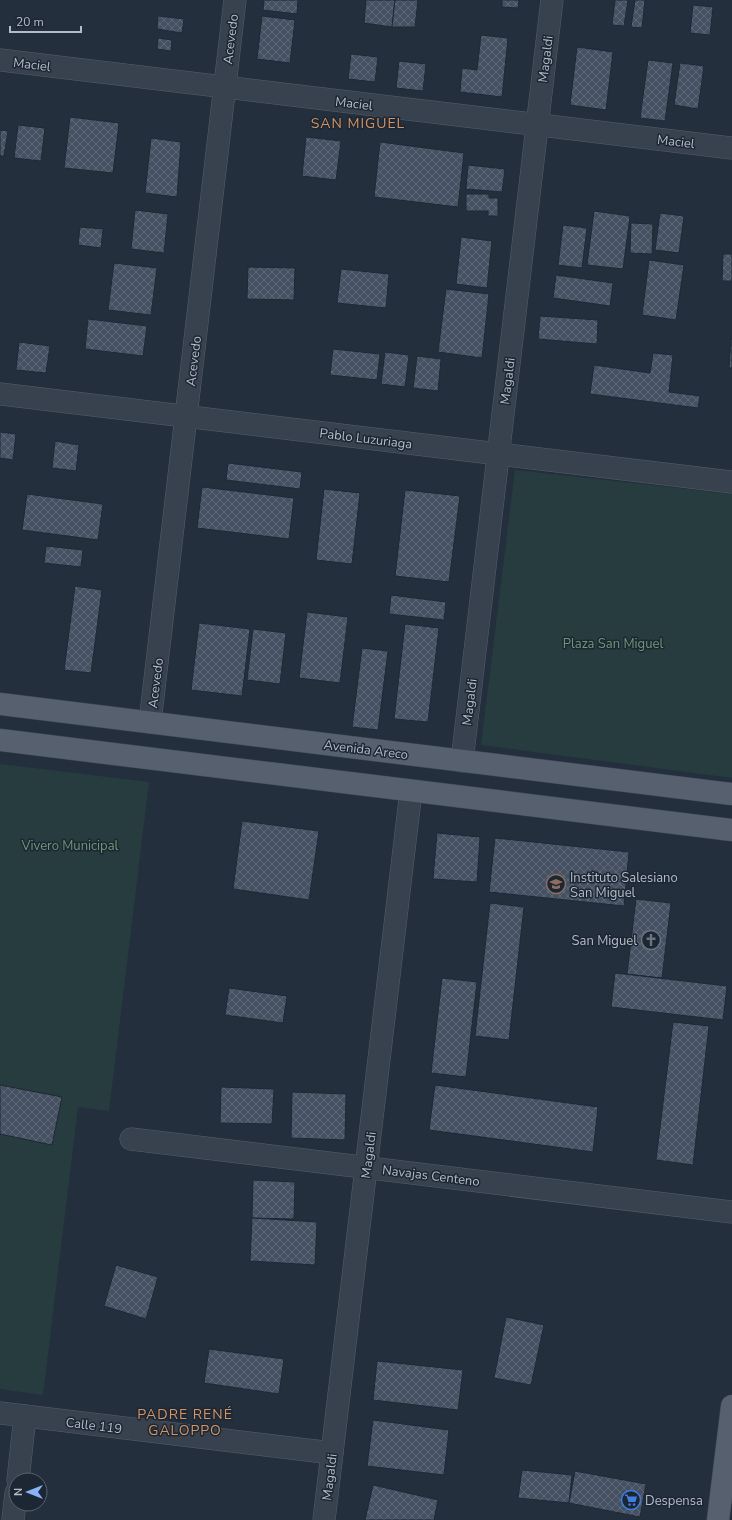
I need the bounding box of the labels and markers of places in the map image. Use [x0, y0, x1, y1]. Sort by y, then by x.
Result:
place label: Instituto Salesiano San Miguel [570, 869, 678, 902]
school or university icon: Instituto Salesiano San Miguel [545, 873, 567, 895]
church icon: San Miguel [640, 929, 662, 951]
place label: San Miguel [572, 932, 637, 950]
supermarket icon: Despensa [620, 1489, 642, 1511]
place label: Despensa [645, 1492, 703, 1510]

